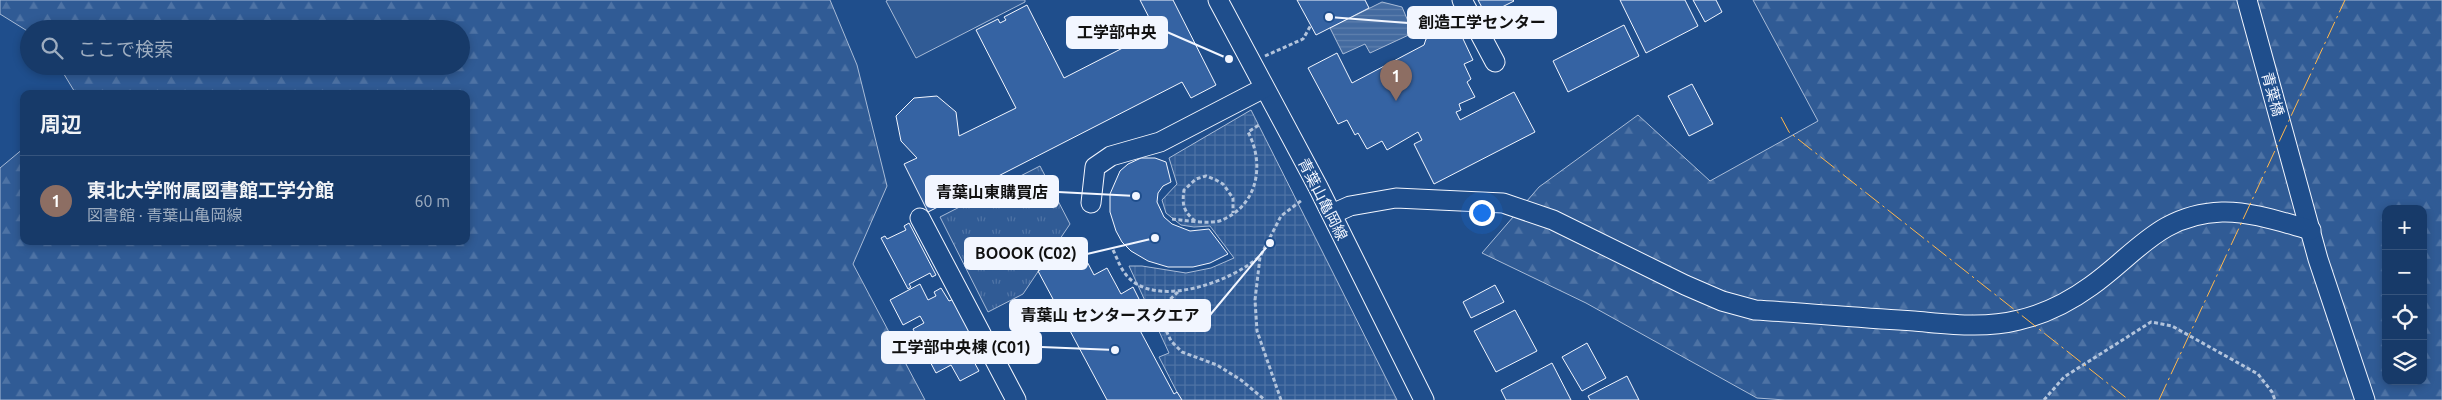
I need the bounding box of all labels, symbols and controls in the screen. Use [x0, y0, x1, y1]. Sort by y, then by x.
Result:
callout: 創造工学センター [1408, 7, 1556, 38]
text: 創造工学センター [1418, 13, 1546, 31]
callout: 工学部中央 [1067, 17, 1167, 48]
search box [20, 20, 470, 75]
text: 工学部中央 [1077, 23, 1157, 41]
icon: search [38, 34, 66, 62]
text: ここで検索 [78, 38, 173, 60]
pin: 1 [1380, 60, 1412, 101]
street label: 青葉橋 [2259, 70, 2287, 118]
text: 周辺 [40, 112, 82, 136]
street label: 青葉山亀岡線 [1295, 155, 1351, 243]
callout: 青葉山東購買店 [926, 176, 1058, 207]
text: 東北大学附属図書館工学分館 [87, 179, 334, 201]
text: 青葉山東購買店 [936, 183, 1048, 201]
text: 1 [51, 192, 61, 210]
text: 60 m [414, 192, 450, 210]
your location [1469, 200, 1495, 226]
map controls [2382, 205, 2427, 385]
button: + [2382, 205, 2427, 250]
text: 図書館 · 青葉山亀岡線 [87, 206, 242, 224]
callout: BOOOK (C02) [965, 238, 1087, 269]
text: BOOOK (C02) [975, 244, 1077, 263]
button: − [2382, 250, 2427, 295]
button: locate [2382, 295, 2427, 340]
callout: 青葉山 センタースクエア [1010, 300, 1210, 331]
text: 青葉山 センタースクエア [1021, 306, 1200, 324]
callout: 工学部中央棟 (C01) [882, 332, 1041, 363]
text: 工学部中央棟 (C01) [891, 338, 1031, 357]
button: layers [2382, 340, 2427, 385]

